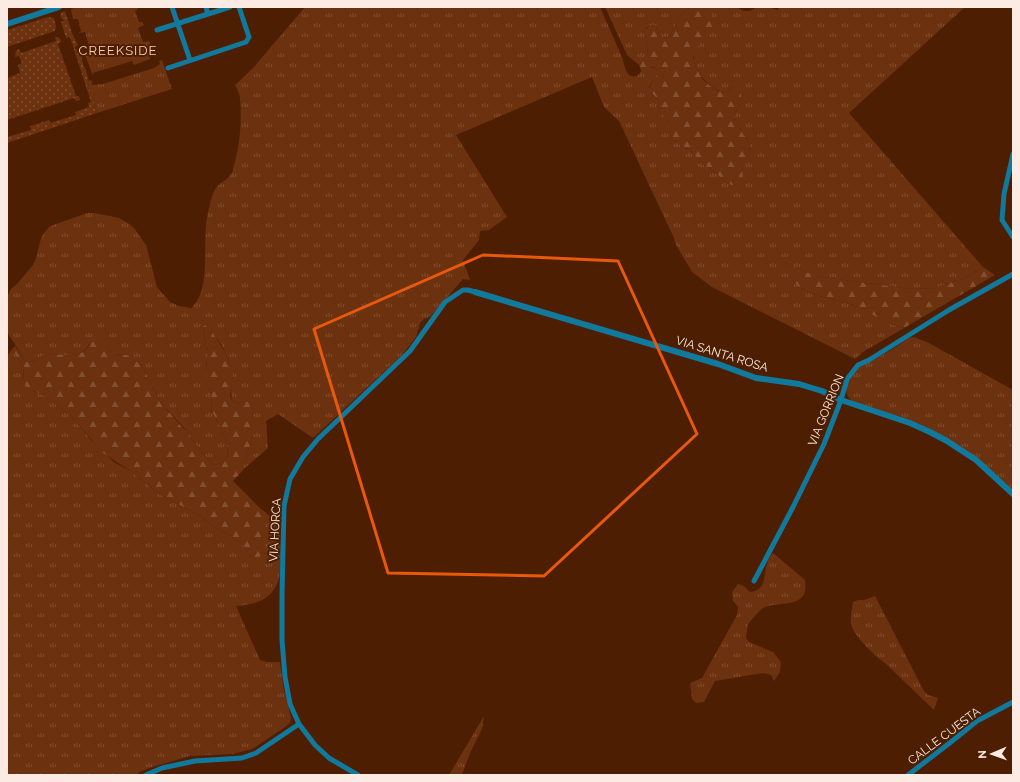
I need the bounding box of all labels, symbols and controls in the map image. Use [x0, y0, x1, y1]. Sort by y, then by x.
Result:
district label: CREEKSIDE [79, 43, 157, 58]
street label: VIA SANTA ROSA [674, 333, 770, 375]
street label: VIA GORRION [805, 372, 847, 448]
street label: VIA HORCA [266, 498, 284, 562]
street label: CALLE CUESTA [905, 704, 983, 768]
north arrow [972, 734, 1012, 774]
text: N [976, 750, 989, 759]

